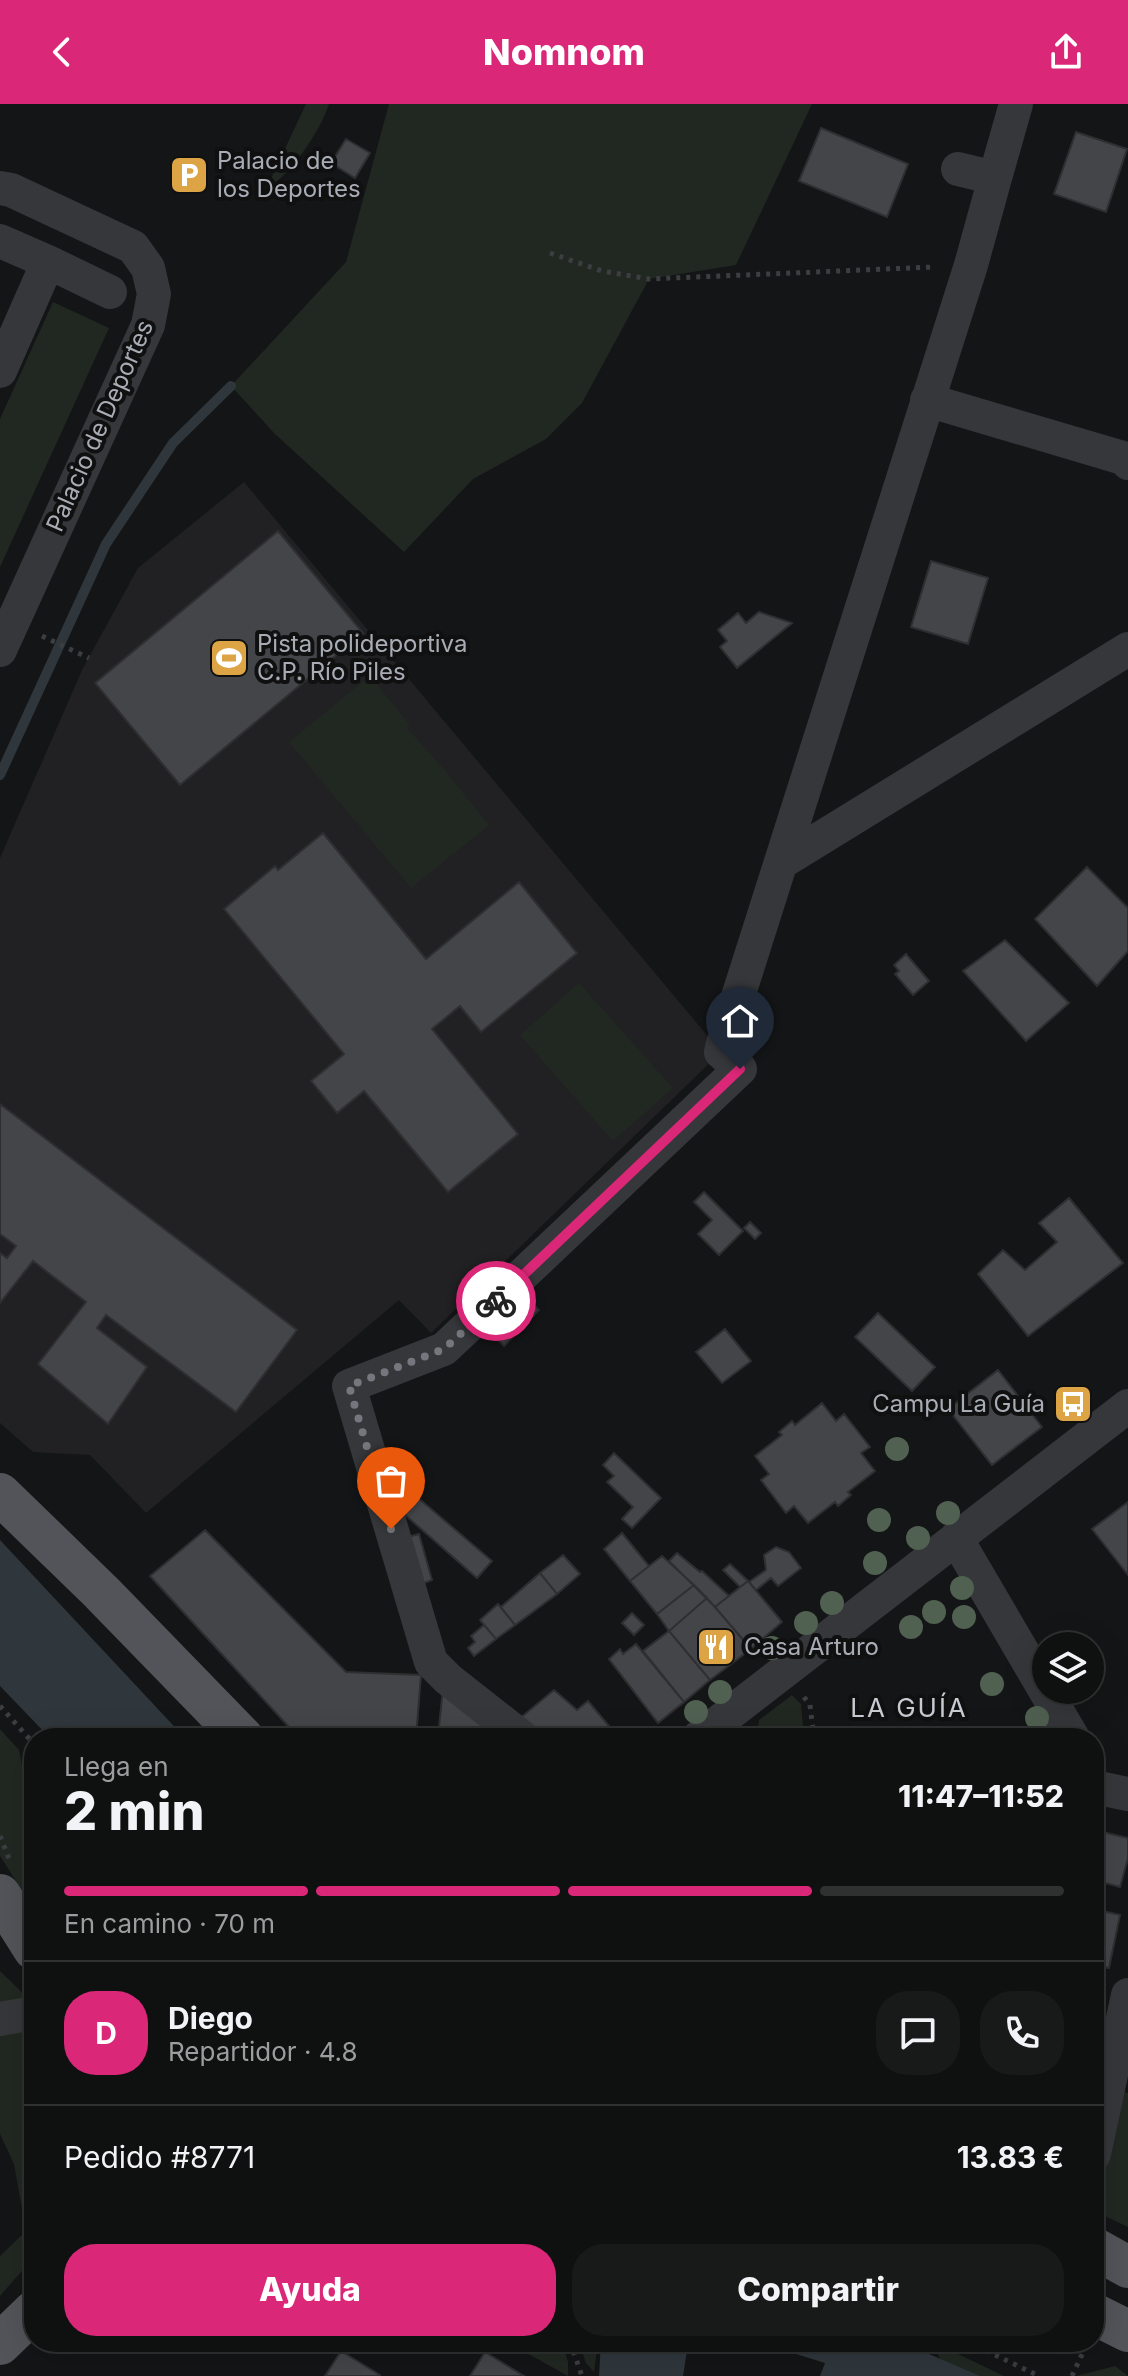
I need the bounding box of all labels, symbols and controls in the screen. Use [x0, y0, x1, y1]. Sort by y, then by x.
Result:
icon: back [40, 30, 84, 74]
text: Nomnom [483, 30, 645, 74]
icon: share [1044, 30, 1088, 74]
place label: Palacio de los Deportes [217, 146, 361, 203]
parking icon: Palacio de los Deportes [168, 154, 210, 196]
street label: Palacio de Deportes [40, 316, 159, 536]
place label: Pista polideportiva C.P. Río Piles [257, 629, 467, 686]
sports icon: Pista polideportiva C.P. Río Piles [208, 637, 250, 679]
pin [706, 987, 774, 1069]
icon: home [718, 999, 762, 1043]
courier [456, 1261, 536, 1341]
icon: bike [474, 1279, 518, 1323]
bus stop icon: Campu La Guía [1052, 1383, 1094, 1425]
place label: Campu La Guía [872, 1389, 1045, 1418]
pin [357, 1447, 425, 1529]
icon: bag [369, 1459, 413, 1503]
restaurant icon: Casa Arturo [695, 1626, 737, 1668]
place label: Casa Arturo [744, 1632, 879, 1661]
map controls [1032, 1632, 1104, 1704]
button: layers [1032, 1632, 1104, 1704]
district label: LA GUÍA [850, 1692, 968, 1723]
text: Llega en [64, 1751, 169, 1782]
text: 11:47–11:52 [898, 1778, 1064, 1814]
text: 2 min [64, 1780, 205, 1843]
text: En camino · 70 m [64, 1908, 275, 1939]
button: chat [876, 1991, 960, 2075]
button: phone [980, 1991, 1064, 2075]
text: Diego [168, 2000, 253, 2036]
text: D [95, 2015, 117, 2051]
text: Repartidor · 4.8 [168, 2036, 358, 2067]
text: Pedido #8771 [64, 2139, 255, 2175]
text: 13.83 € [957, 2139, 1064, 2175]
button: Ayuda [64, 2244, 556, 2336]
button: Compartir [572, 2244, 1064, 2336]

